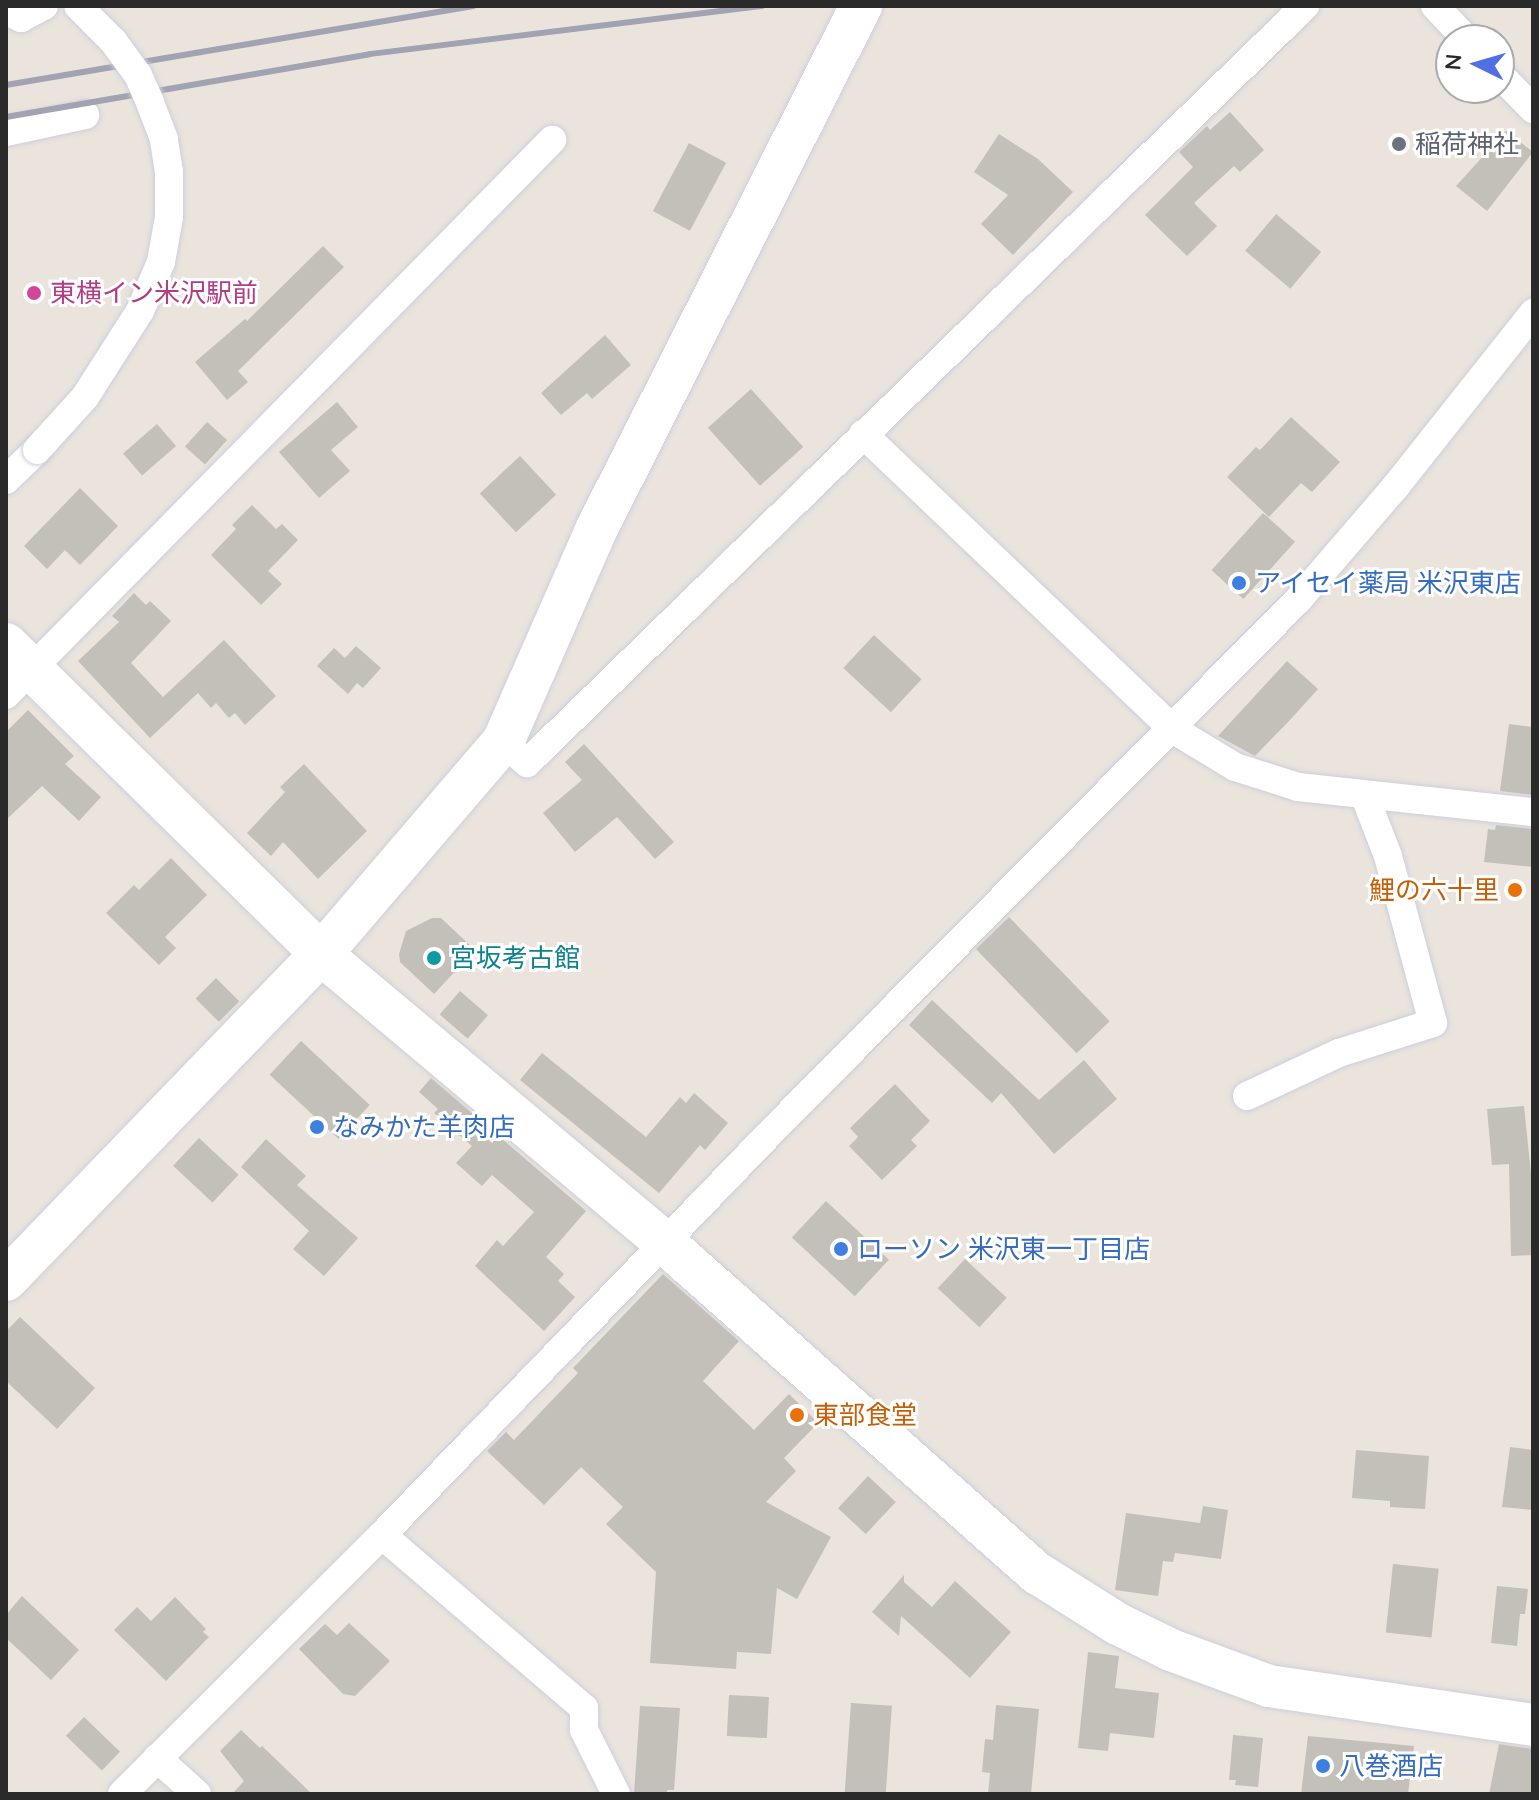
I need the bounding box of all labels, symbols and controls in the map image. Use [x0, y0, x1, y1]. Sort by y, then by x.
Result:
north arrow [1435, 24, 1515, 104]
text: N [1438, 53, 1468, 71]
place label: 稲荷神社 [1415, 128, 1519, 160]
marker: 稲荷神社 [1390, 135, 1408, 153]
place label: 東横イン米沢駅前 [50, 277, 258, 309]
marker: 東横イン米沢駅前 [25, 284, 43, 302]
place label: アイセイ薬局 米沢東店 [1255, 567, 1522, 599]
marker: アイセイ薬局 米沢東店 [1230, 574, 1248, 592]
place label: 鯉の六十里 [1369, 874, 1499, 906]
marker: 鯉の六十里 [1506, 881, 1524, 899]
place label: 宮坂考古館 [450, 942, 580, 974]
marker: 宮坂考古館 [425, 949, 443, 967]
place label: なみかた羊肉店 [333, 1111, 515, 1143]
marker: なみかた羊肉店 [308, 1118, 326, 1136]
place label: ローソン 米沢東一丁目店 [857, 1233, 1150, 1265]
marker: ローソン 米沢東一丁目店 [832, 1240, 850, 1258]
place label: 東部食堂 [813, 1399, 917, 1431]
marker: 東部食堂 [788, 1406, 806, 1424]
place label: 八巻酒店 [1339, 1750, 1443, 1782]
marker: 八巻酒店 [1314, 1757, 1332, 1775]

